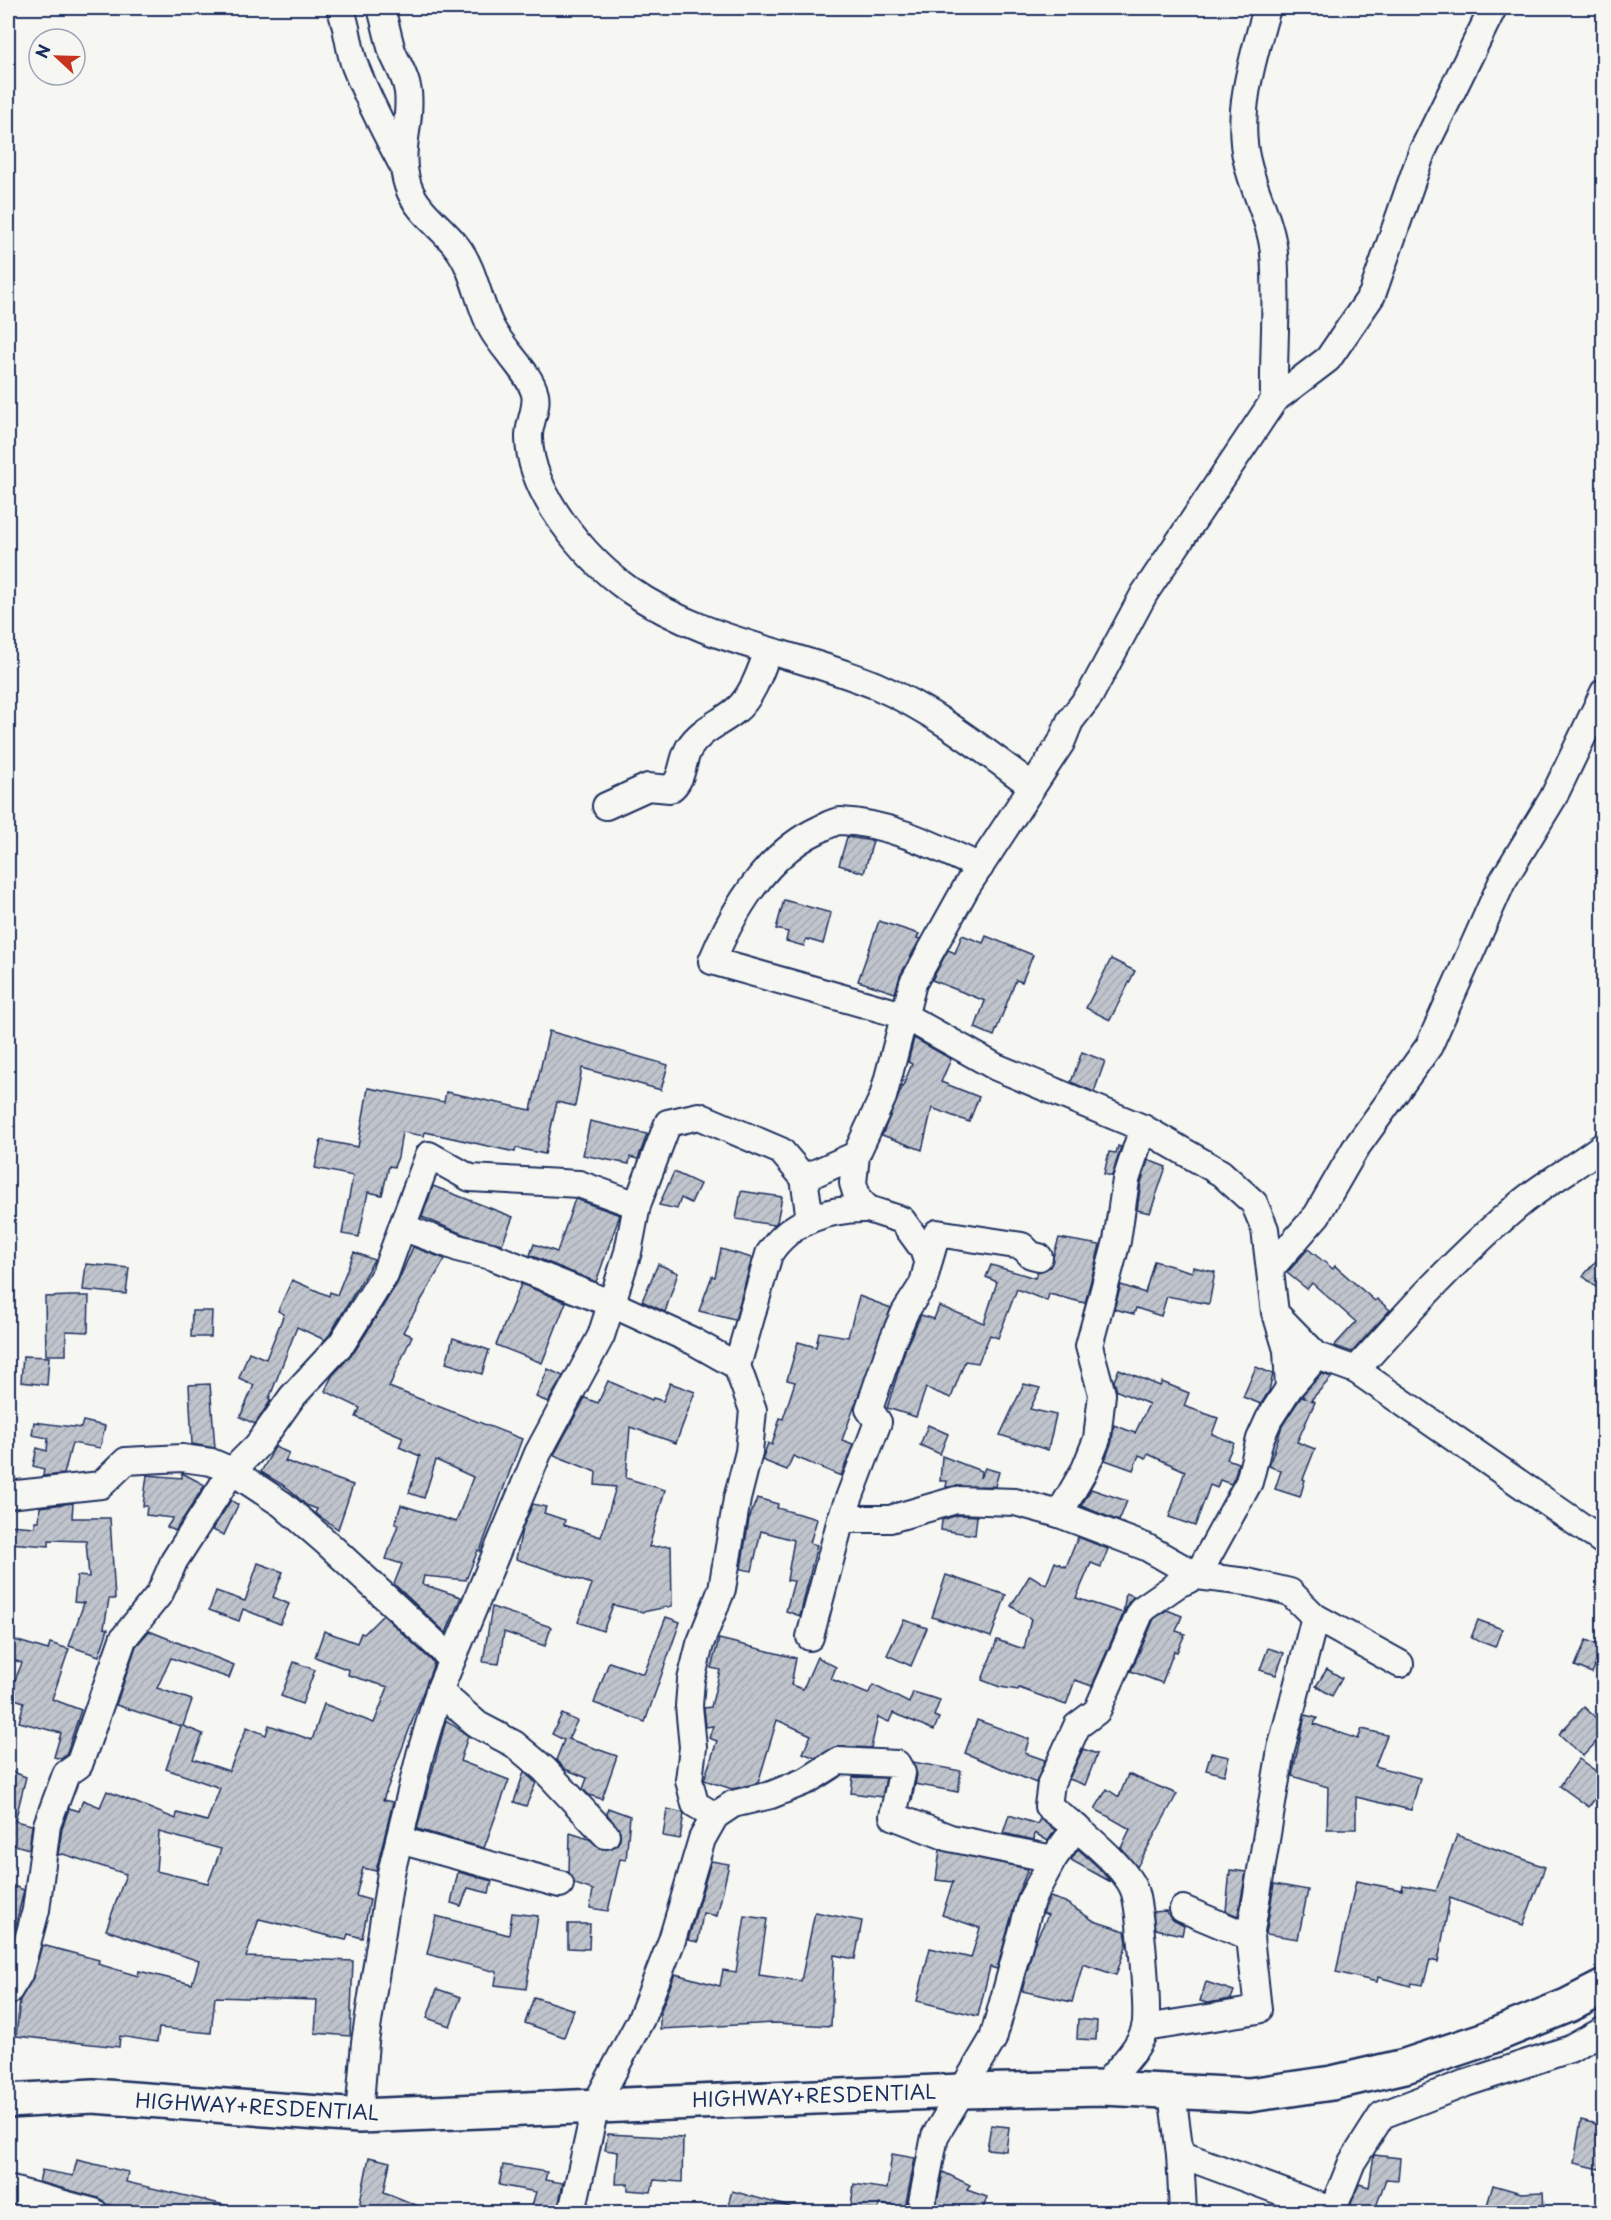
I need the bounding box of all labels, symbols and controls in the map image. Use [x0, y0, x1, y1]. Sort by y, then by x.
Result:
north arrow [27, 27, 87, 87]
text: N [29, 41, 56, 61]
street label: HIGHWAY+RESDENTIAL [691, 2076, 937, 2114]
street label: HIGHWAY+RESDENTIAL [134, 2085, 380, 2127]

